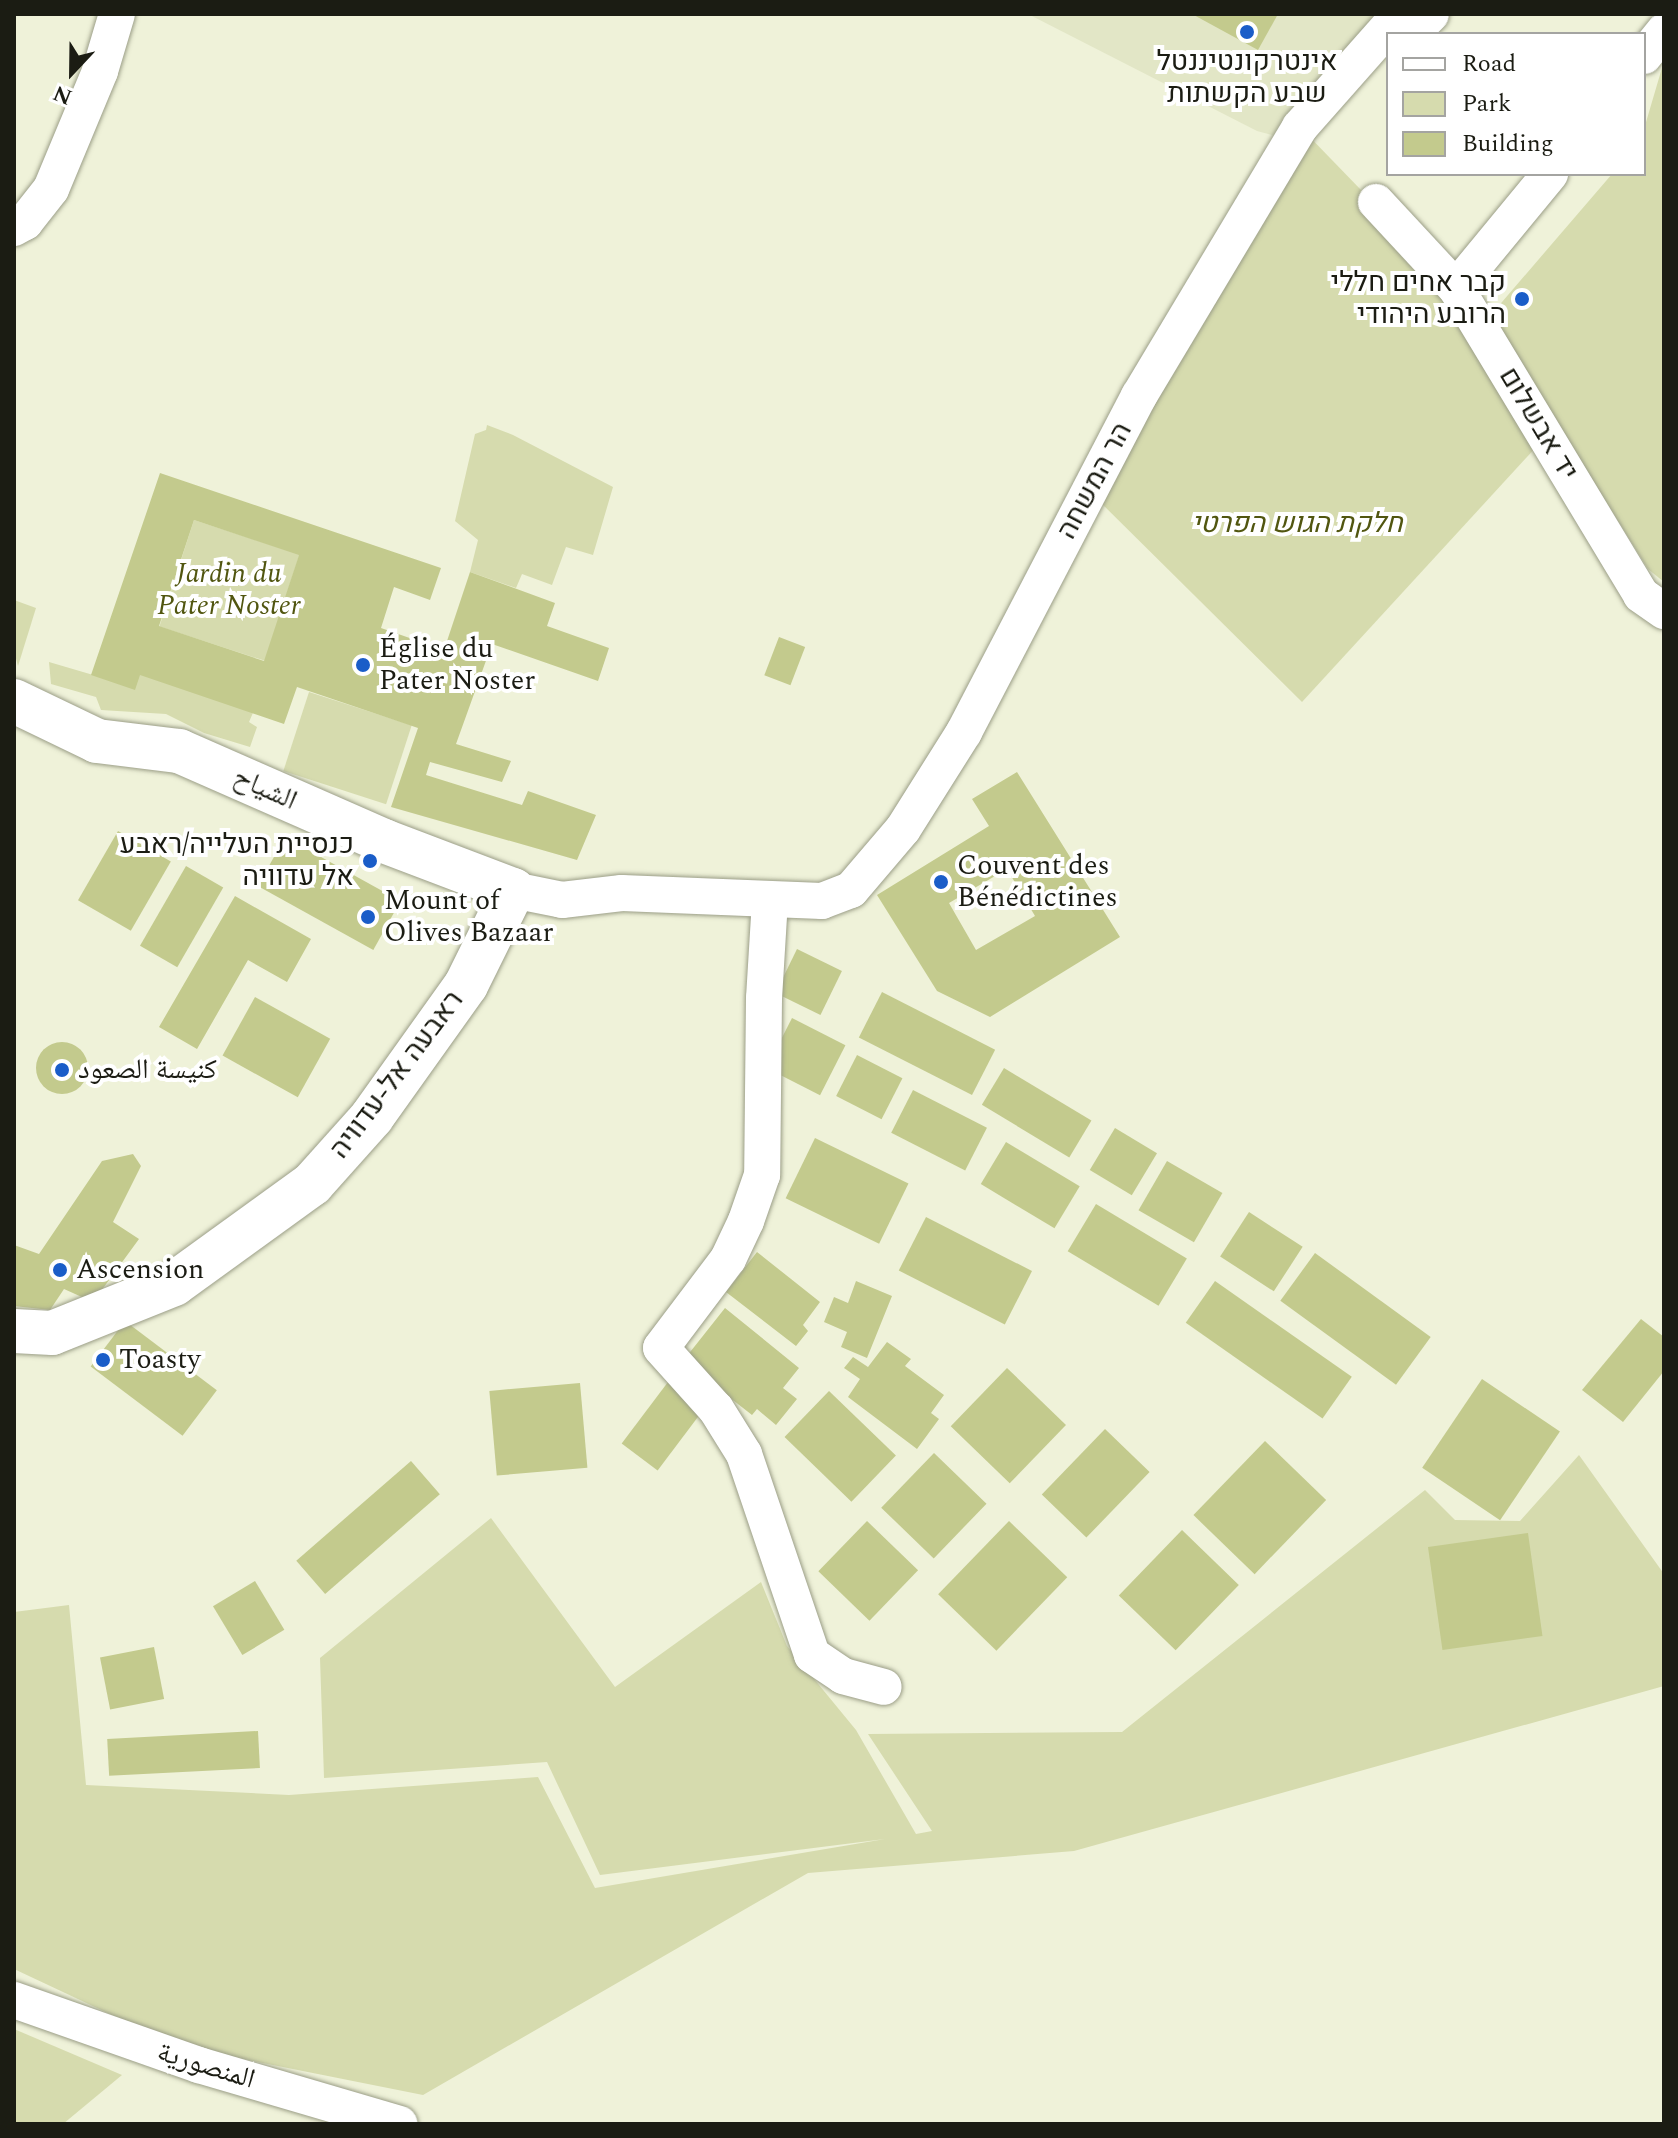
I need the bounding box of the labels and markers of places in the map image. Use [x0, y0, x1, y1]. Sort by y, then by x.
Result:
marker: אינטרקונטיננטל שבע הקשתות [1238, 23, 1256, 41]
place label: אינטרקונטיננטל שבע הקשתות [1156, 45, 1338, 111]
place label: קבר אחים חללי הרובע היהודי [1331, 266, 1506, 332]
marker: קבר אחים חללי הרובע היהודי [1513, 290, 1531, 308]
place label: Église du Pater Noster [379, 632, 535, 698]
marker: Église du Pater Noster [354, 656, 372, 674]
place label: כנסיית העלייה/ראבע אל עדוויה [120, 828, 354, 894]
place label: Couvent des Bénédictines [957, 849, 1118, 915]
marker: כנסיית העלייה/ראבע אל עדוויה [361, 852, 379, 870]
marker: Couvent des Bénédictines [932, 873, 950, 891]
place label: Mount of Olives Bazaar [384, 884, 554, 950]
marker: Mount of Olives Bazaar [359, 908, 377, 926]
place label: كنيسة الصعود [78, 1053, 217, 1087]
marker: كنيسة الصعود [53, 1061, 71, 1079]
place label: Ascension [76, 1253, 204, 1287]
marker: Ascension [51, 1261, 69, 1279]
place label: Toasty [119, 1343, 201, 1377]
marker: Toasty [94, 1351, 112, 1369]

